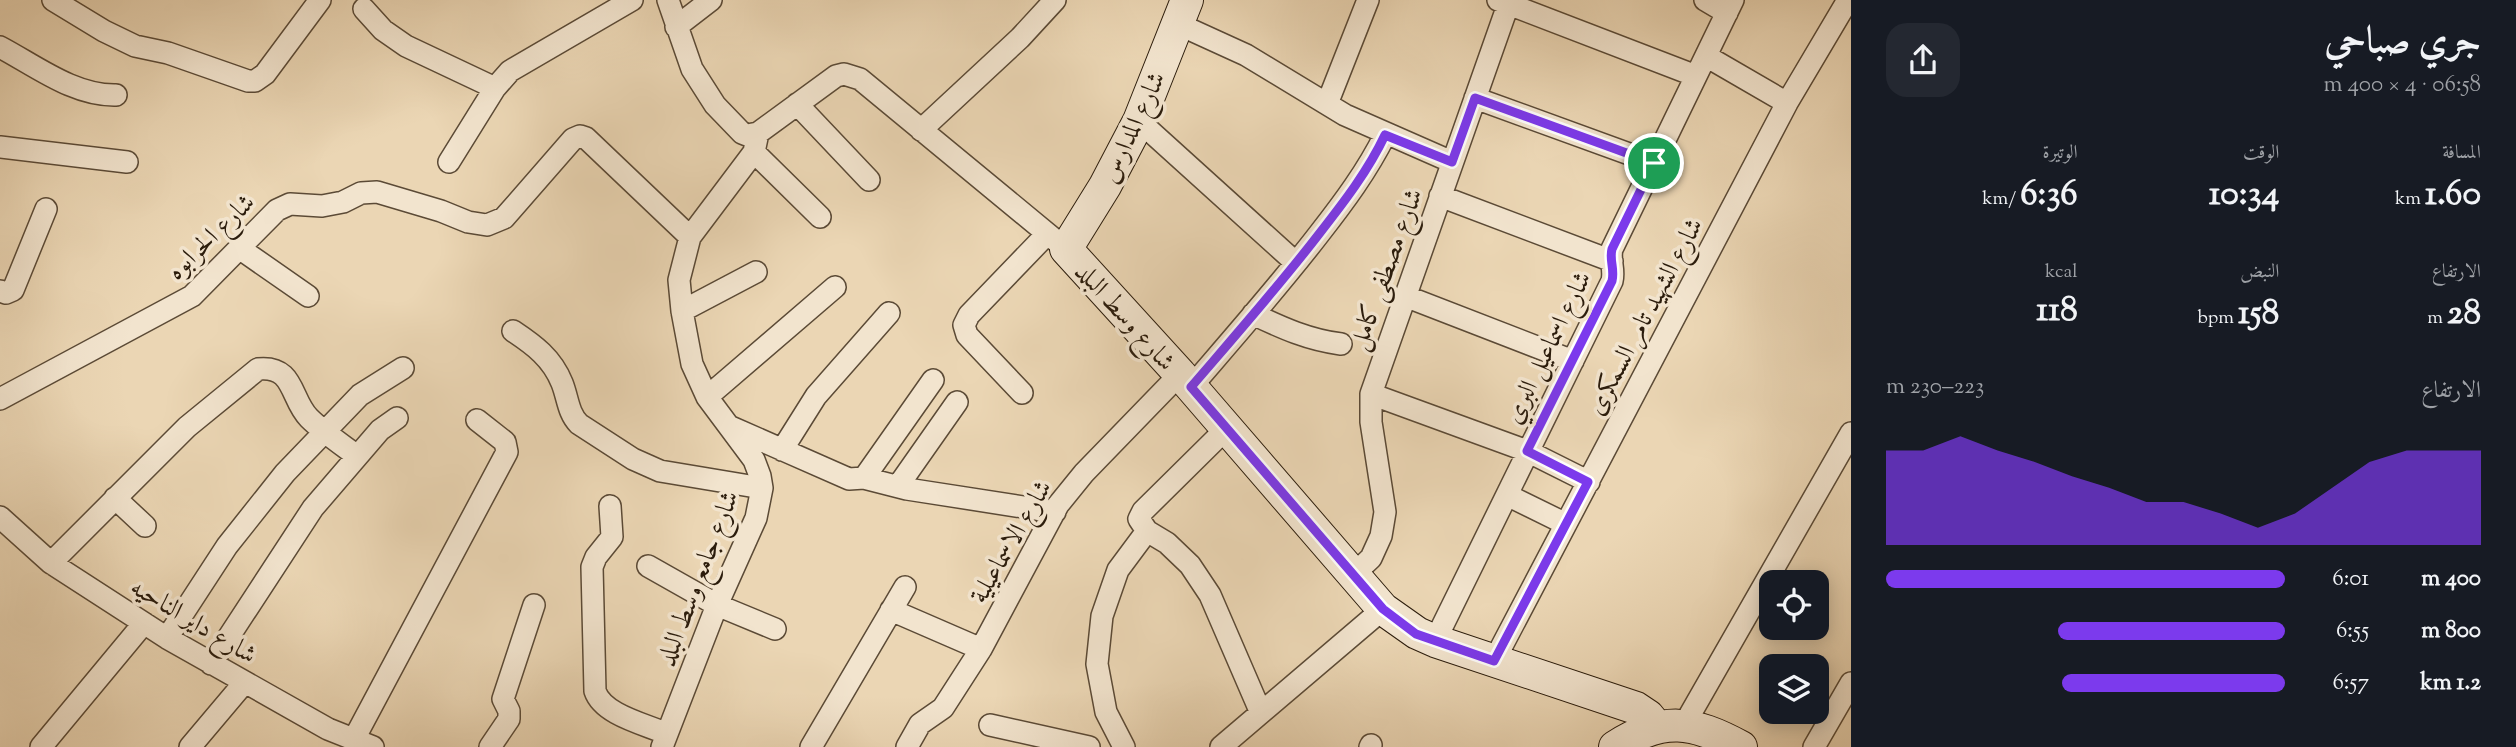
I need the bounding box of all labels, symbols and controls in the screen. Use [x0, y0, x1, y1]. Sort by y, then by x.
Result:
text: جري صباحي [2325, 16, 2481, 70]
button: share [1886, 23, 1960, 97]
street label: شارع المدارس [1092, 66, 1177, 190]
text: 06:58 · 4 × 400 m [2323, 69, 2481, 102]
pin [1624, 133, 1684, 193]
text: الوتيرة [2043, 140, 2078, 167]
text: الوقت [2243, 140, 2279, 167]
text: المسافة [2442, 140, 2481, 167]
icon: arrive [1635, 144, 1673, 182]
text: 6:36 [2020, 170, 2078, 221]
text: 10:34 [2209, 170, 2279, 221]
text: 1.60 [2425, 170, 2481, 221]
street label: شارع مصطفى كامل [1341, 184, 1435, 356]
street label: شارع الحرابوه [159, 186, 265, 290]
text: /km [1982, 186, 2020, 213]
text: km [2395, 186, 2425, 213]
street label: شارع الشهيد تامر السمكرى [1579, 212, 1715, 423]
street label: شارع وسط البلد [1064, 255, 1183, 381]
text: kcal [2045, 259, 2078, 286]
text: النبض [2240, 259, 2279, 286]
text: الارتفاع [2432, 259, 2481, 286]
street label: شارع اسماعيل البري [1496, 265, 1603, 431]
text: 118 [2036, 286, 2078, 337]
text: 158 [2238, 289, 2279, 340]
text: 28 [2447, 289, 2481, 340]
text: bpm [2197, 305, 2238, 332]
text: m [2427, 305, 2447, 332]
text: 223–230 m [1886, 371, 1984, 404]
text: الارتفاع [2421, 375, 2481, 408]
street label: شارع الاسماعيلية [962, 474, 1063, 611]
street label: شارع جامع وسط البلد [649, 486, 753, 673]
text: 6:01 [2332, 563, 2369, 596]
text: 400 m [2421, 563, 2481, 596]
street label: شارع داير الناحيه [122, 570, 263, 675]
map controls [1759, 570, 1829, 724]
button: locate [1759, 570, 1829, 640]
text: 6:55 [2336, 615, 2369, 648]
text: 800 m [2421, 615, 2481, 648]
button: layers [1759, 654, 1829, 724]
text: 6:57 [2332, 667, 2369, 700]
text: 1.2 km [2420, 667, 2481, 700]

